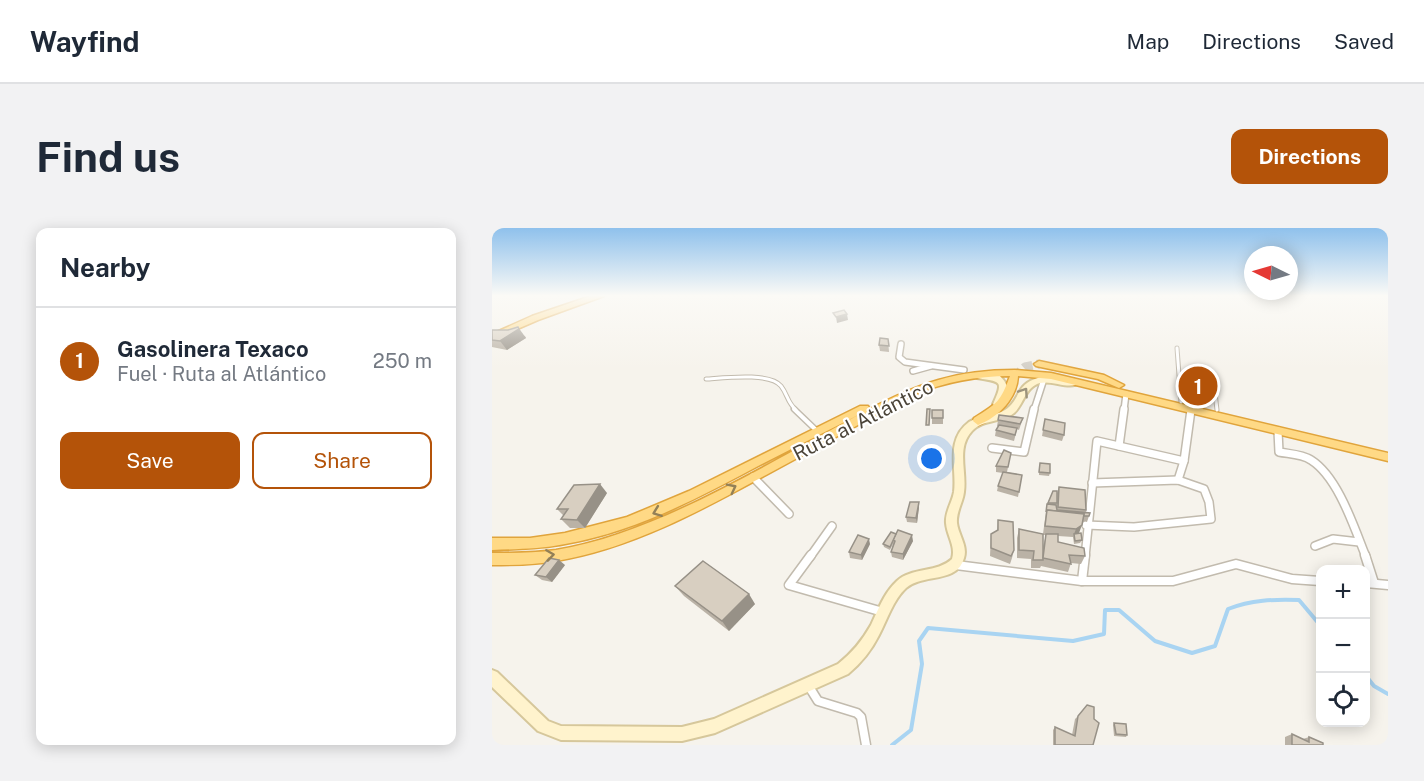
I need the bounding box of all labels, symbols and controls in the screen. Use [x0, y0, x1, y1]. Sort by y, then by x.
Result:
text: Wayfind [30, 25, 140, 58]
text: Map [1127, 29, 1169, 54]
text: Directions [1202, 29, 1301, 54]
text: Saved [1334, 29, 1394, 54]
button: Directions [1231, 129, 1388, 184]
text: Find us [36, 132, 180, 181]
north arrow [1244, 246, 1298, 300]
text: Nearby [60, 252, 150, 283]
text: Gasolinera Texaco [117, 336, 309, 362]
text: 1 [75, 349, 84, 373]
text: 250 m [373, 349, 432, 373]
text: Fuel · Ruta al Atlántico [117, 362, 326, 386]
pin: 1 [1178, 364, 1218, 408]
street label: Ruta al Atlántico [789, 374, 937, 466]
one-way arrow [1017, 387, 1028, 398]
button: Save [60, 432, 240, 489]
button: Share [252, 432, 432, 489]
your location [917, 444, 946, 473]
one-way arrow [726, 484, 736, 495]
one-way arrow [653, 505, 664, 517]
one-way arrow [546, 550, 555, 562]
map controls [1316, 565, 1370, 727]
button: + [1316, 565, 1370, 619]
button: − [1316, 619, 1370, 673]
button: locate [1316, 673, 1370, 727]

